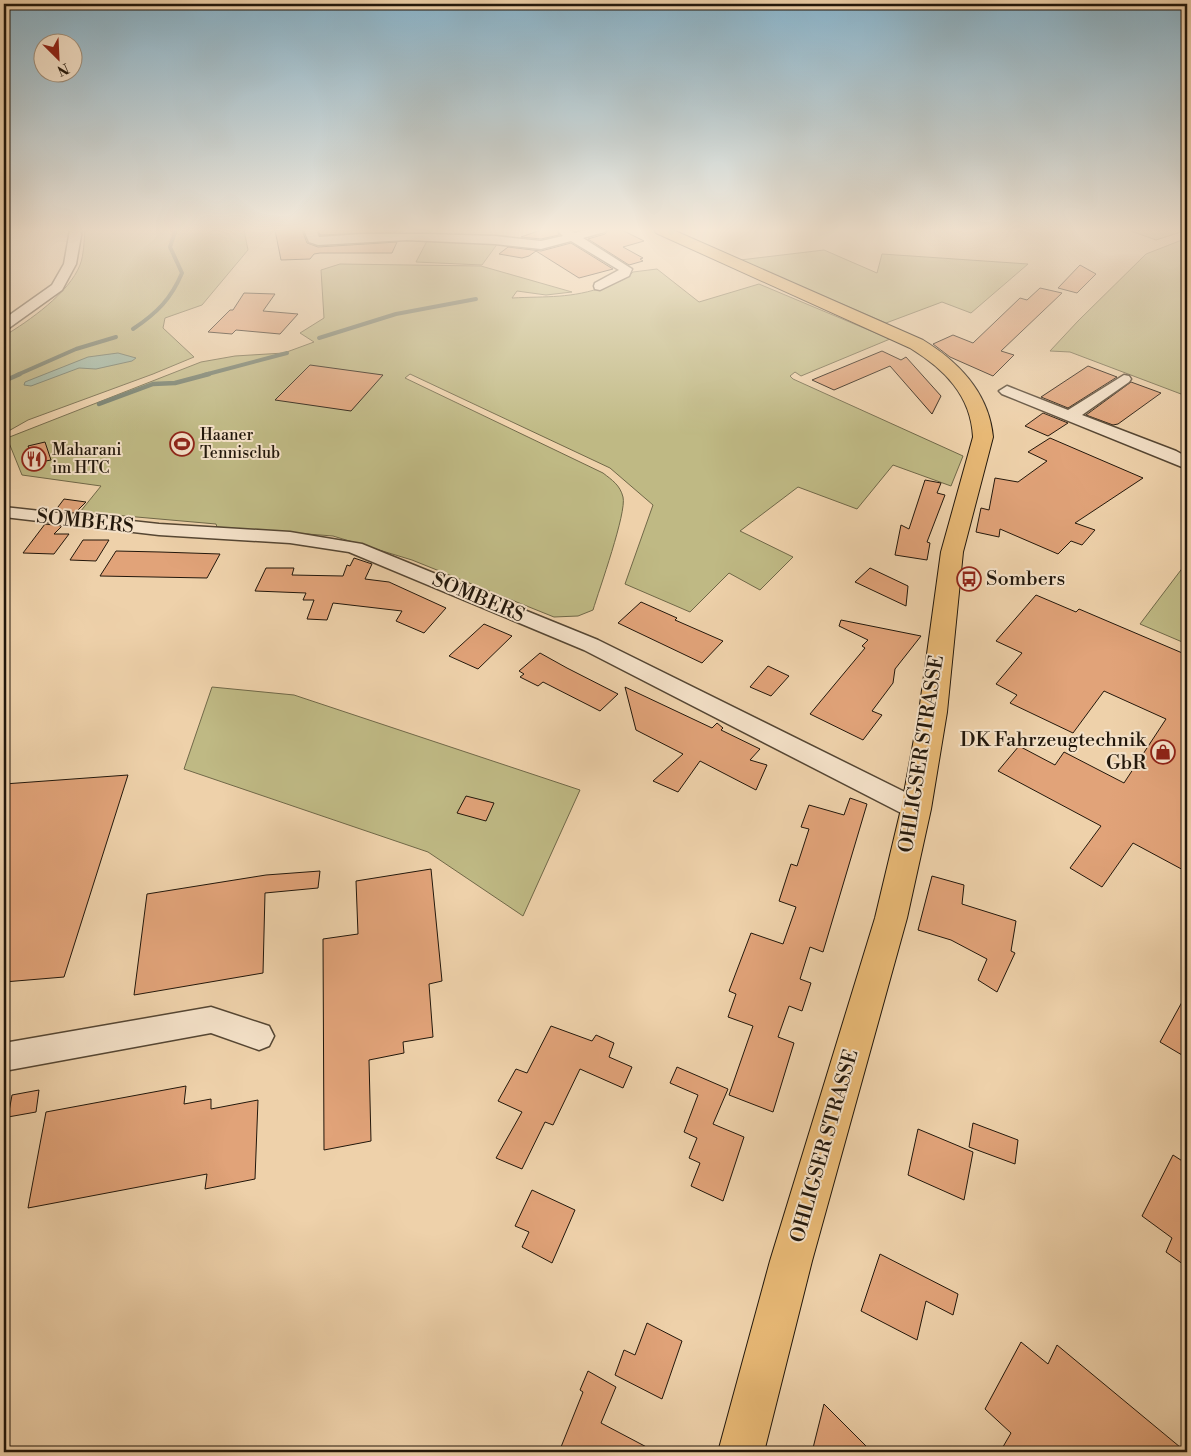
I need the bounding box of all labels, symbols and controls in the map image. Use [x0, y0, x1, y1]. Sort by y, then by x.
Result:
north arrow [32, 32, 82, 82]
text: N [54, 58, 72, 79]
place label: Haaner Tennisclub [200, 425, 280, 463]
sports icon: Haaner Tennisclub [169, 431, 195, 457]
place label: Maharani im HTC [52, 440, 122, 478]
restaurant icon: Maharani im HTC [21, 446, 47, 472]
street label: SOMBERS [35, 504, 135, 540]
bus stop icon: Sombers [956, 566, 982, 592]
street label: SOMBERS [428, 567, 528, 629]
place label: Sombers [986, 567, 1065, 592]
street label: OHLIGSER STRASSE [894, 653, 950, 855]
place label: DK Fahrzeugtechnik GbR [960, 728, 1148, 776]
shop icon: DK Fahrzeugtechnik GbR [1150, 739, 1176, 765]
street label: OHLIGSER STRASSE [785, 1046, 865, 1246]

